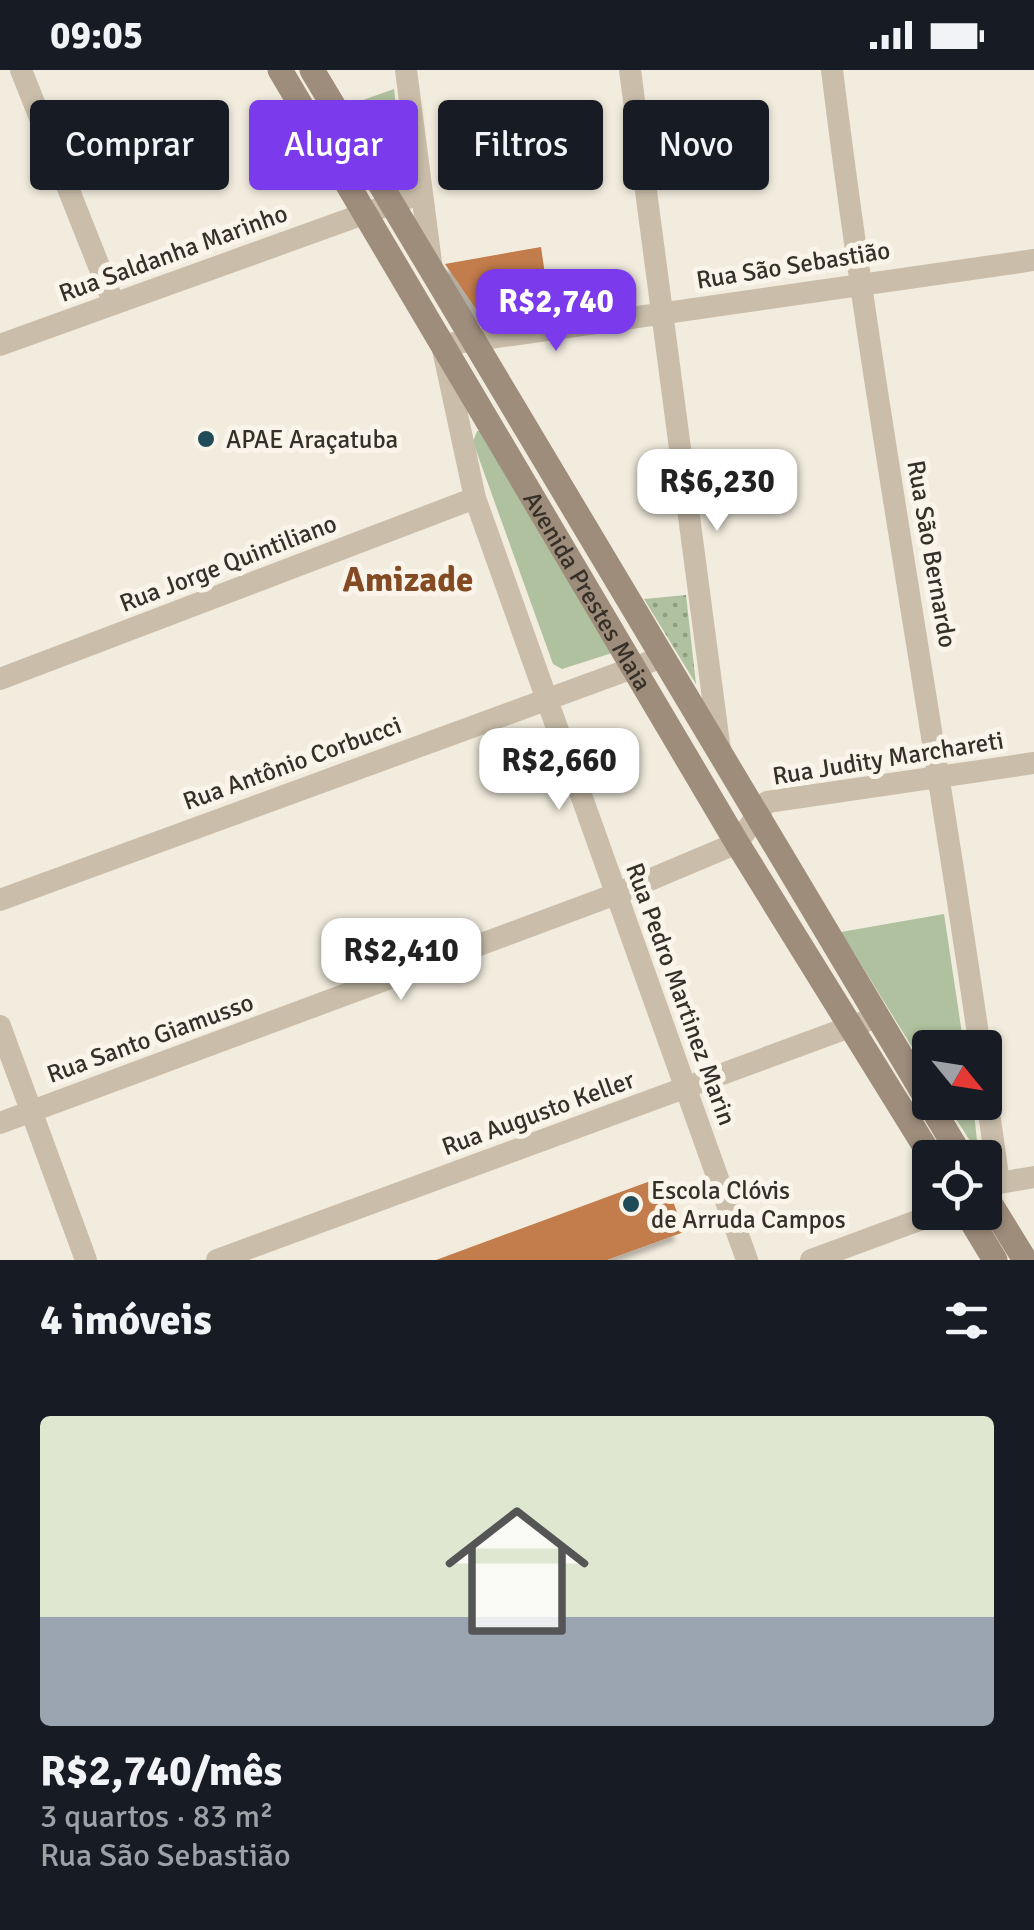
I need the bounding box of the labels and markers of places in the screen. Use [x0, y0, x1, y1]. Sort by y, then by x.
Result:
pin: R$2,740 [464, 269, 648, 354]
place label: APAE Araçatuba [226, 424, 398, 455]
marker: APAE Araçatuba [195, 428, 217, 450]
pin: R$6,230 [625, 449, 809, 534]
pin: R$2,660 [467, 728, 651, 813]
pin: R$2,410 [309, 918, 493, 1003]
place label: Escola Clóvis de Arruda Campos [651, 1175, 846, 1235]
marker: Escola Clóvis de Arruda Campos [620, 1193, 642, 1215]

